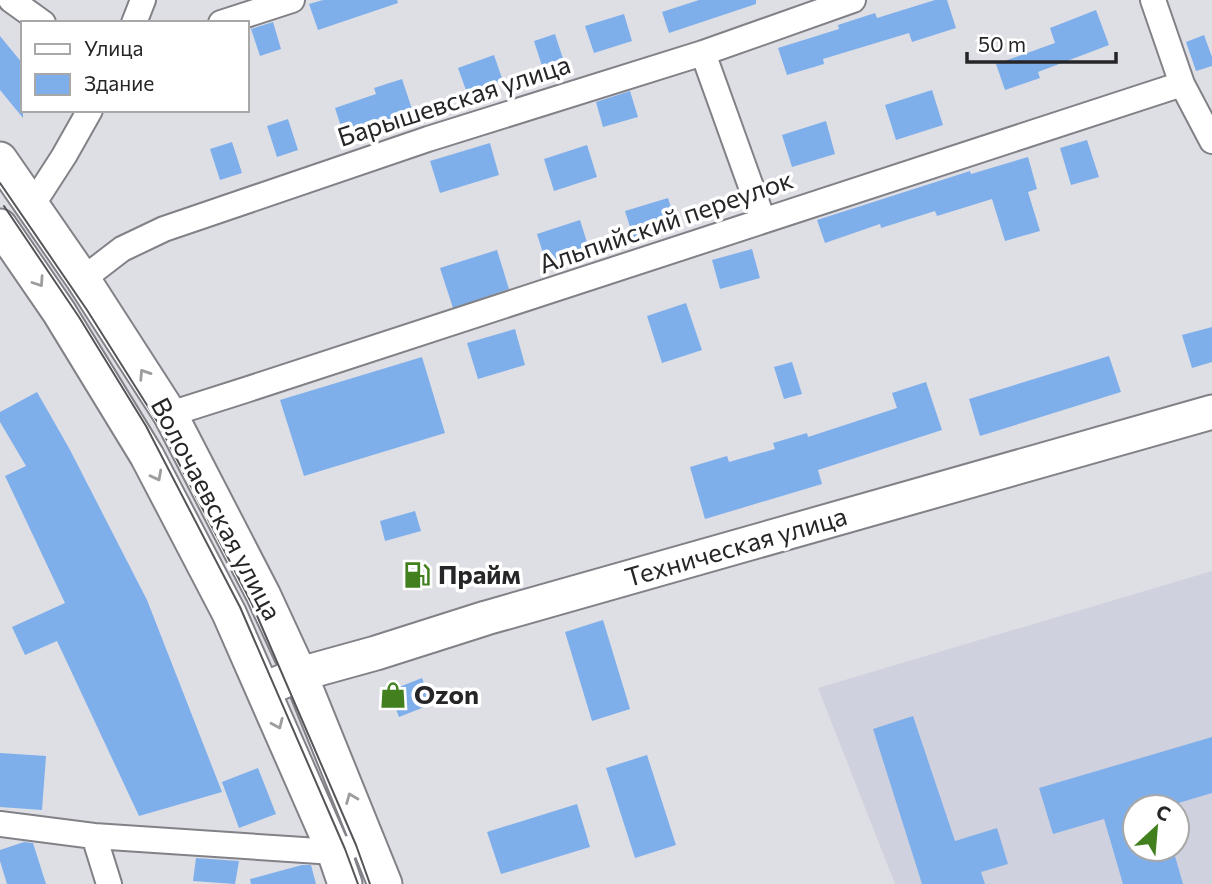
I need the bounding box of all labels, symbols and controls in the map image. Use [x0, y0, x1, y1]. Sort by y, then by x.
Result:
legend [21, 21, 248, 112]
scale bar [967, 21, 1116, 65]
text: 50 m [978, 31, 1026, 56]
text: Улица [84, 35, 143, 60]
street label: Барышевская улица [333, 47, 574, 152]
text: Здание [84, 70, 154, 95]
street label: Альпийский переулок [534, 162, 797, 279]
one-way arrow [30, 274, 43, 287]
one-way arrow [139, 369, 152, 382]
street label: Волочаевская улица [146, 392, 289, 625]
one-way arrow [149, 469, 163, 481]
street label: Техническая улица [621, 499, 850, 592]
place label: Прайм [438, 558, 521, 589]
fuel station icon: Прайм [402, 560, 432, 590]
place label: Ozon [414, 678, 479, 709]
shop icon: Ozon [378, 680, 408, 710]
one-way arrow [270, 717, 284, 730]
one-way arrow [345, 793, 359, 805]
north arrow [1121, 793, 1191, 863]
text: С [1153, 799, 1175, 825]

